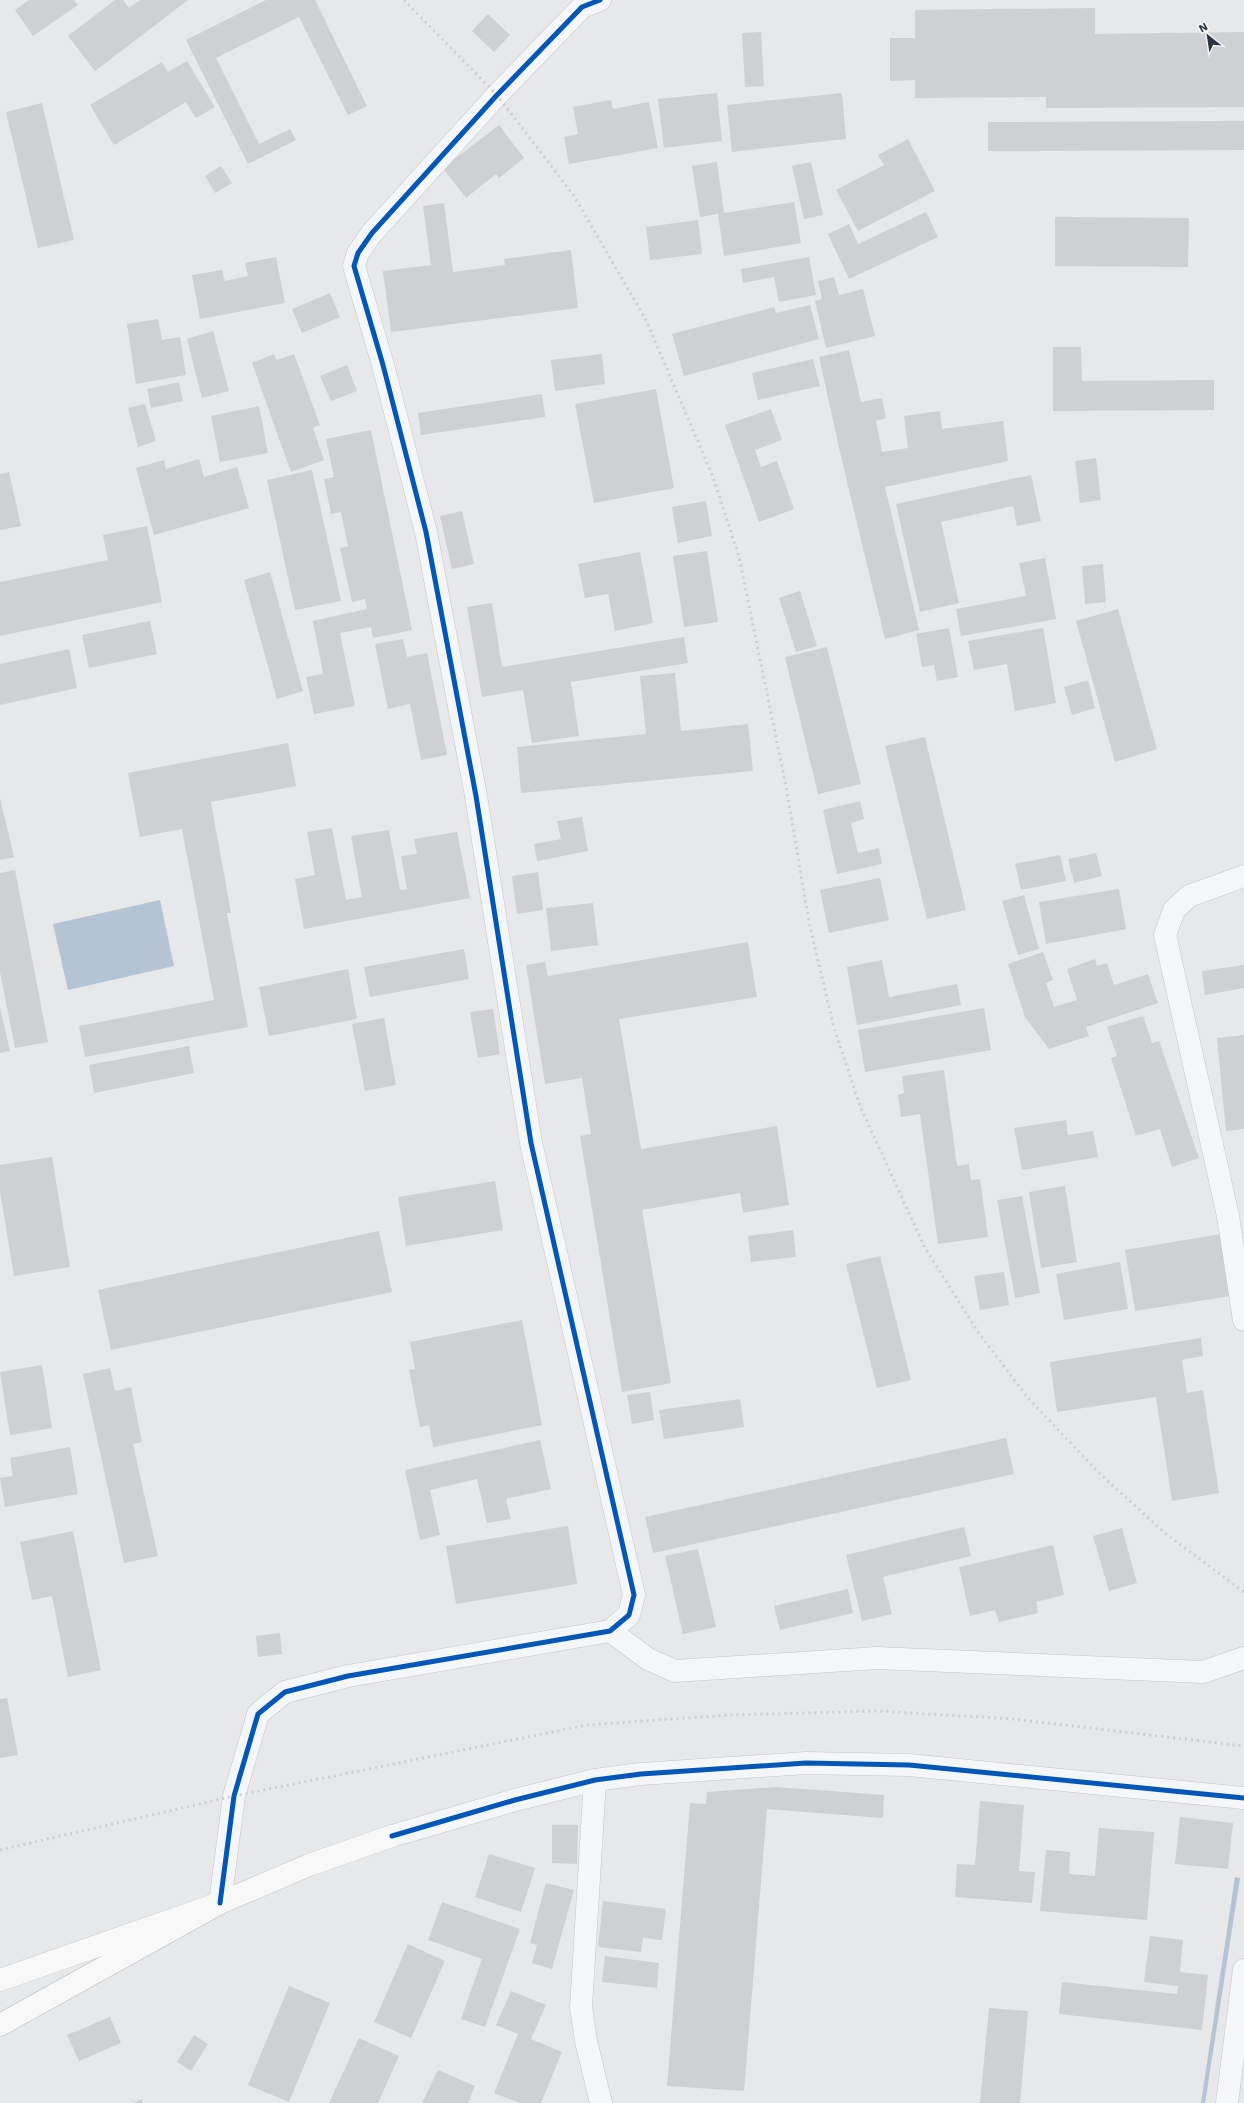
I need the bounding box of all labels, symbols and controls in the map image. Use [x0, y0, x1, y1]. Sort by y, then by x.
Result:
north arrow [1188, 16, 1228, 56]
text: N [1196, 20, 1210, 35]

